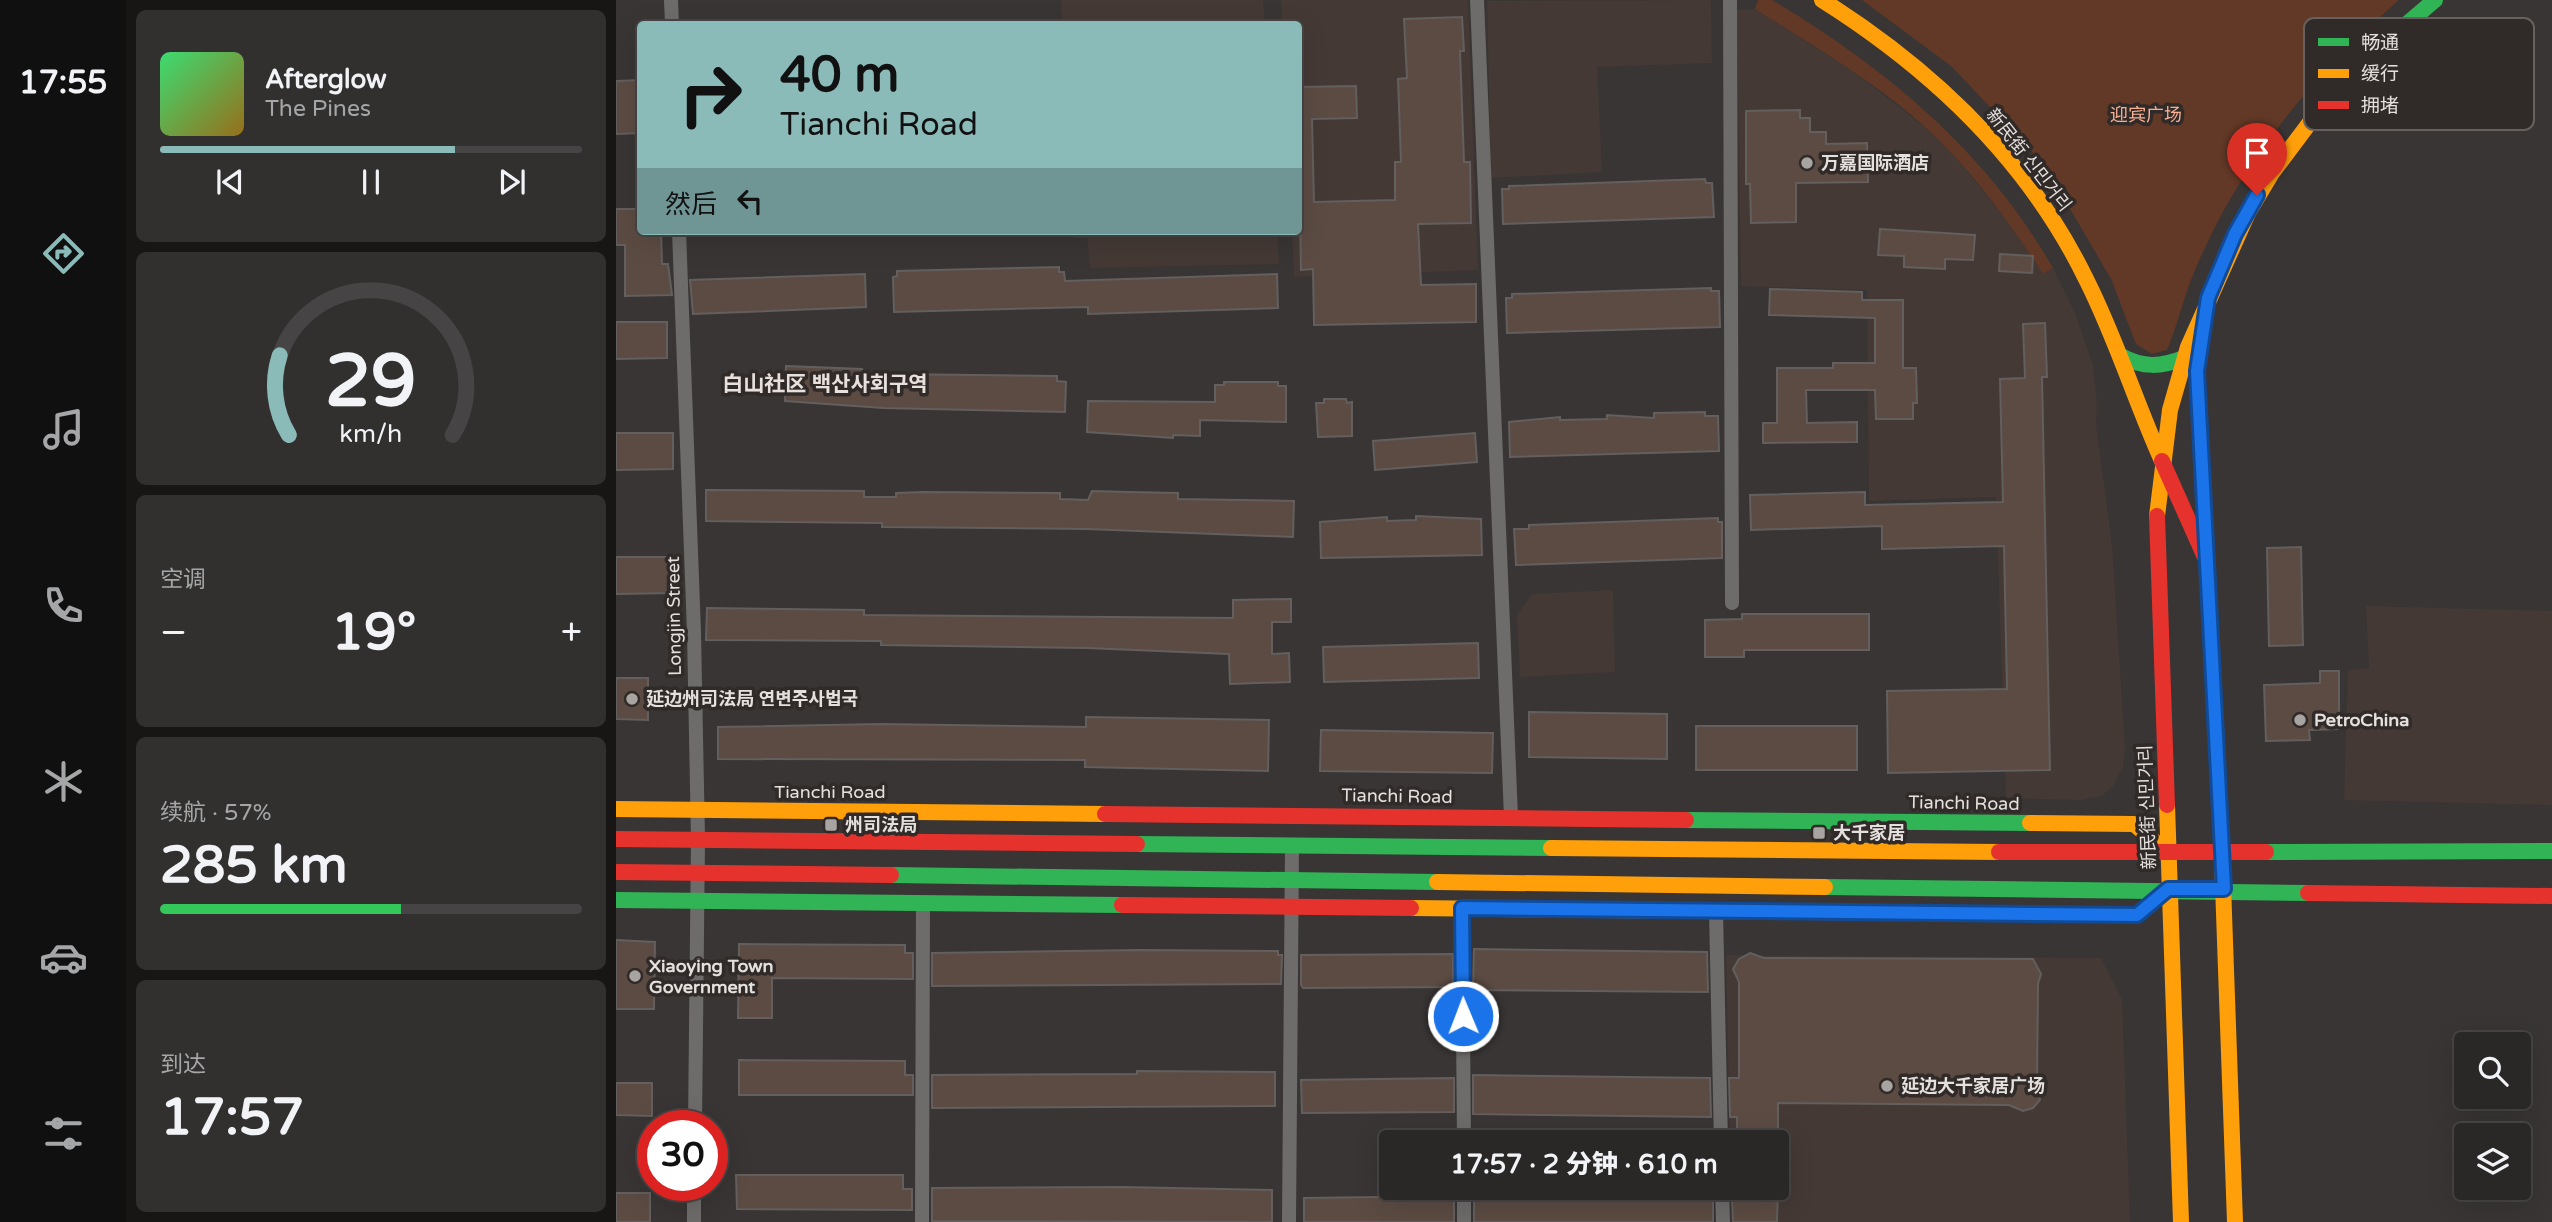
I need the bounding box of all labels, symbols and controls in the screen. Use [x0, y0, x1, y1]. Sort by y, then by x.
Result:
legend [2304, 18, 2534, 130]
text: 畅通 [2361, 32, 2399, 54]
text: 40 m [780, 46, 899, 105]
icon: right [665, 49, 756, 140]
text: 缓行 [2361, 63, 2399, 85]
text: 17:55 [19, 64, 107, 102]
text: Afterglow [265, 64, 387, 95]
text: The Pines [265, 95, 371, 123]
text: 拥堵 [2361, 95, 2399, 117]
street label: 新民街 신민거리 [1982, 104, 2076, 216]
park label: 迎宾广场 [2110, 104, 2182, 126]
text: Tianchi Road [780, 106, 978, 144]
pin [2227, 123, 2287, 195]
icon: arrive [2238, 134, 2276, 172]
place label: 万嘉国际酒店 [1821, 152, 1929, 174]
marker: 万嘉国际酒店 [1799, 155, 1815, 171]
icon: previous [211, 163, 249, 201]
icon: pause [352, 163, 390, 201]
icon: next [493, 163, 531, 201]
icon: left [731, 182, 769, 220]
text: 然后 [665, 189, 717, 220]
icon: directions [39, 229, 88, 278]
text: 29 [325, 338, 417, 426]
district label: 白山社区 백산사회구역 [722, 372, 928, 397]
icon: music [39, 405, 88, 454]
text: km/h [340, 418, 402, 448]
street label: Longjin Street [662, 556, 686, 676]
text: 空调 [160, 566, 206, 594]
icon: phone [39, 581, 88, 630]
text: 19° [331, 601, 416, 664]
text: − [160, 610, 187, 656]
text: + [561, 610, 582, 656]
place label: 延边州司法局 연변주사법국 [646, 688, 858, 710]
marker: 延边州司法局 연변주사법국 [624, 691, 640, 707]
place label: PetroChina [2314, 709, 2409, 731]
marker: PetroChina [2292, 712, 2308, 728]
street label: 新民街 신민거리 [2134, 744, 2160, 870]
icon: climate [39, 757, 88, 806]
street label: Tianchi Road [774, 781, 886, 803]
street label: Tianchi Road [1341, 784, 1453, 808]
street label: Tianchi Road [1908, 791, 2020, 815]
text: 续航 · 57% [160, 799, 272, 827]
place label: 州司法局 [845, 814, 917, 836]
marker: 州司法局 [823, 817, 839, 833]
place label: 大千家居 [1833, 822, 1905, 844]
marker: 大千家居 [1811, 825, 1827, 841]
text: 285 km [160, 834, 348, 897]
icon: car [39, 933, 88, 982]
place label: Xiaoying Town Government [649, 955, 774, 998]
marker: Xiaoying Town Government [627, 968, 643, 984]
position arrow [1426, 979, 1500, 1053]
map controls [2454, 1032, 2531, 1200]
button: search [2454, 1032, 2531, 1109]
text: 到达 [160, 1051, 206, 1079]
place label: 延边大千家居广场 [1901, 1075, 2045, 1097]
marker: 延边大千家居广场 [1879, 1078, 1895, 1094]
text: 17:57 [160, 1086, 304, 1149]
icon: filters [39, 1109, 88, 1158]
speed limit sign: 30 [637, 1110, 728, 1201]
button: layers [2454, 1123, 2531, 1200]
text: 17:57 · 2 分钟 · 610 m [1450, 1149, 1718, 1180]

